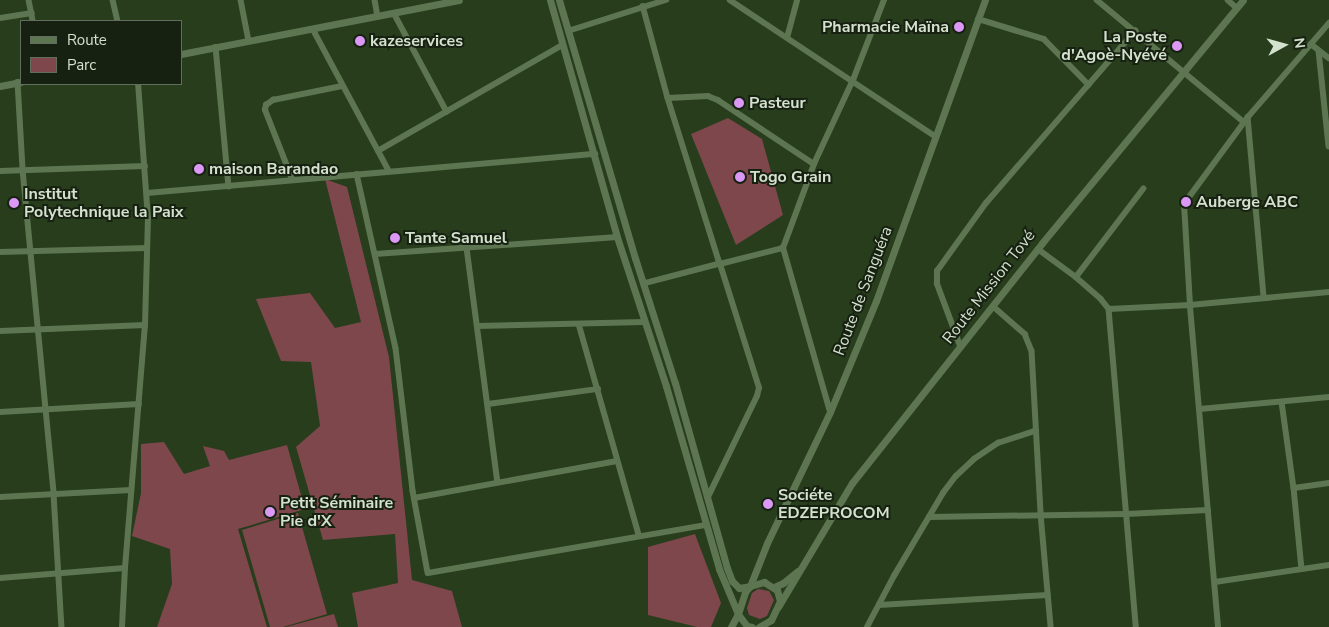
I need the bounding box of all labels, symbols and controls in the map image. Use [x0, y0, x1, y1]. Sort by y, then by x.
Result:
place label: Pharmacie Maïna [822, 17, 949, 37]
legend [20, 20, 182, 85]
north arrow [1259, 20, 1309, 70]
marker: Pharmacie Maïna [953, 21, 965, 33]
place label: La Poste d'Agoè-Nyévé [1061, 27, 1167, 65]
text: Route [67, 30, 107, 50]
place label: kazeservices [370, 31, 463, 51]
marker: kazeservices [354, 35, 366, 47]
text: N [1289, 37, 1309, 49]
marker: La Poste d'Agoè-Nyévé [1171, 40, 1183, 52]
text: Parc [67, 55, 96, 75]
place label: Pasteur [749, 93, 806, 113]
marker: Pasteur [733, 97, 745, 109]
place label: maison Barandao [209, 159, 338, 179]
marker: maison Barandao [193, 163, 205, 175]
place label: Togo Grain [750, 167, 831, 187]
marker: Togo Grain [734, 171, 746, 183]
place label: Institut Polytechnique la Paix [24, 184, 184, 222]
place label: Auberge ABC [1196, 192, 1298, 212]
marker: Auberge ABC [1180, 196, 1192, 208]
marker: Institut Polytechnique la Paix [8, 197, 20, 209]
street label: Route de Sanguéra [830, 224, 896, 358]
street label: Route Mission Tové [939, 226, 1039, 348]
place label: Tante Samuel [405, 228, 507, 248]
marker: Tante Samuel [389, 232, 401, 244]
place label: Sociéte EDZEPROCOM [778, 485, 890, 523]
place label: Petit Séminaire Pie d'X [280, 493, 393, 531]
marker: Sociéte EDZEPROCOM [762, 498, 774, 510]
marker: Petit Séminaire Pie d'X [264, 506, 276, 518]

